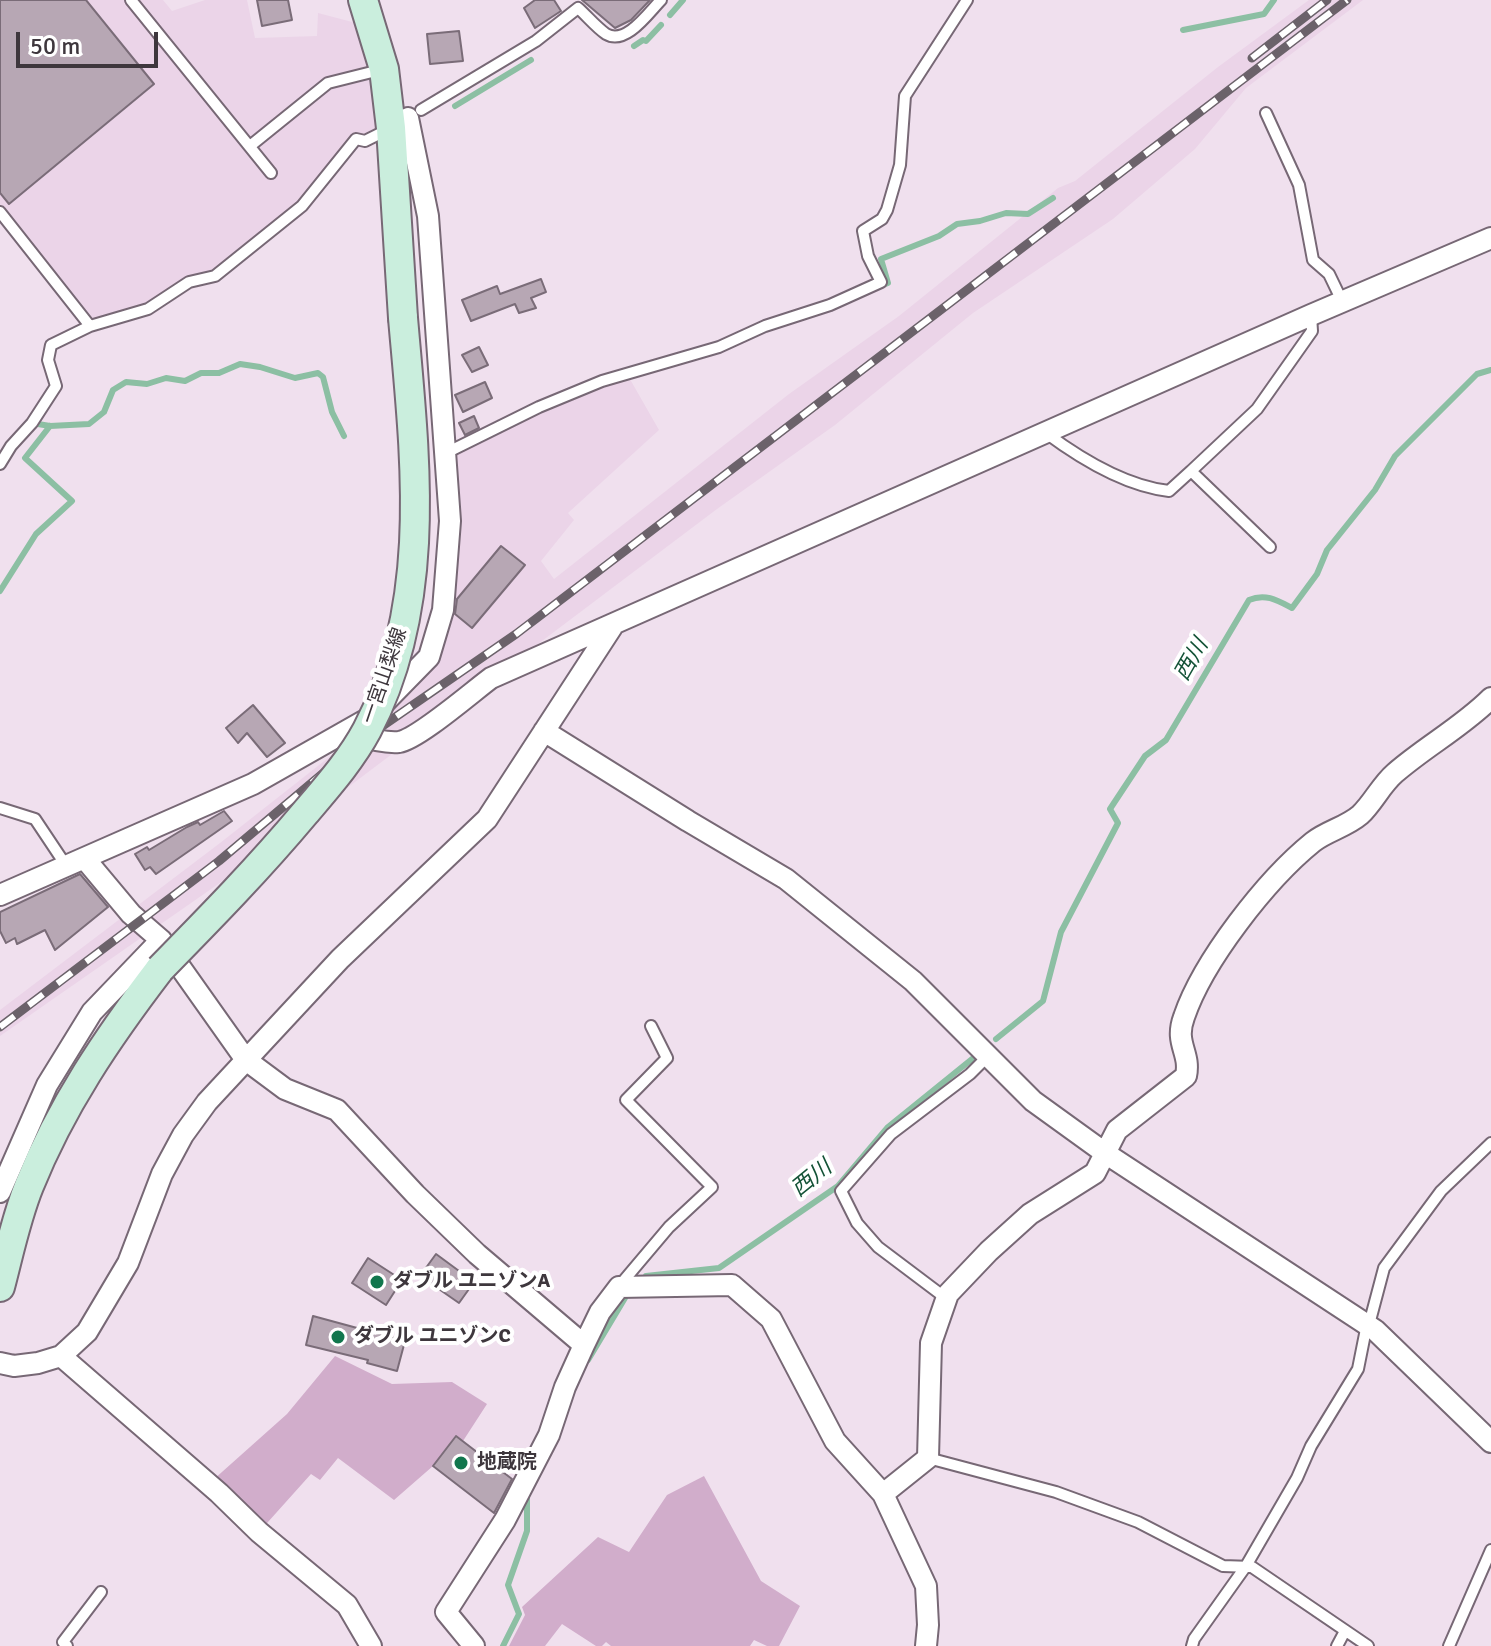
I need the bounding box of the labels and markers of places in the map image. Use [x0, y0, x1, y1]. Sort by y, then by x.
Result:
place label: ダブル ユニゾンA [393, 1270, 550, 1294]
marker: ダブル ユニゾンA [368, 1273, 386, 1291]
place label: ダブル ユニゾンC [354, 1325, 511, 1349]
marker: ダブル ユニゾンC [329, 1328, 347, 1346]
place label: 地蔵院 [477, 1451, 537, 1475]
marker: 地蔵院 [452, 1454, 470, 1472]

